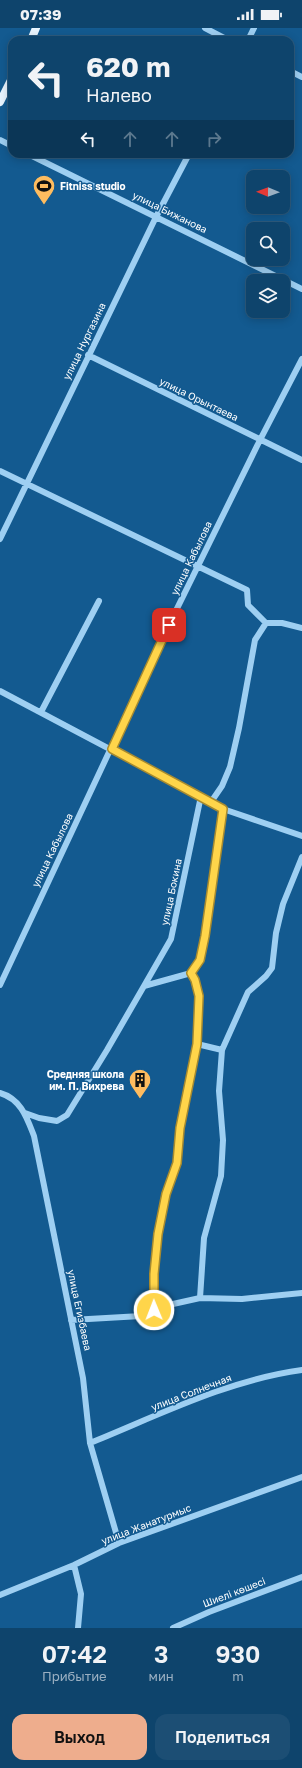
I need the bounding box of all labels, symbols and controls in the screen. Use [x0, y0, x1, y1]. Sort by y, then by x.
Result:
text: 07:39 [20, 5, 61, 23]
text: 620 m [86, 50, 171, 83]
icon: left [20, 52, 72, 104]
text: Налево [86, 84, 152, 106]
icon: left [77, 128, 99, 150]
icon: ahead [119, 128, 141, 150]
icon: ahead [161, 128, 183, 150]
icon: right [203, 128, 225, 150]
north arrow [246, 170, 290, 214]
map controls [246, 170, 290, 318]
sports icon: Fitniss studio [31, 173, 57, 206]
place label: Fitniss studio [60, 180, 126, 192]
street label: улица Бижанова [131, 189, 209, 235]
button: search [246, 222, 290, 266]
button: layers [246, 274, 290, 318]
street label: улица Нургазина [60, 300, 108, 382]
street label: улица Орынтаева [158, 375, 240, 423]
street label: улица Кабылова [168, 519, 214, 597]
pin [152, 608, 186, 642]
icon: arrive [158, 614, 180, 636]
street label: улица Кабылова [29, 811, 75, 889]
street label: улица Бокина [158, 857, 184, 927]
building icon: Средняя школа им. П. Вихрева [127, 1067, 153, 1100]
place label: Средняя школа им. П. Вихрева [47, 1068, 124, 1092]
street label: улица Егизбаева [66, 1268, 94, 1352]
position arrow [133, 1289, 175, 1331]
street label: улица Солнечная [149, 1371, 233, 1413]
street label: улица Жанатурмыс [99, 1501, 193, 1547]
street label: Шиелі көшесі [201, 1575, 267, 1609]
text: 07:42 [42, 1639, 107, 1668]
text: 3 [154, 1639, 168, 1668]
text: 930 [215, 1639, 260, 1668]
text: Прибытие [42, 1668, 107, 1684]
text: мин [149, 1668, 174, 1684]
text: m [232, 1668, 244, 1684]
button: Выход [12, 1714, 147, 1760]
button: Поделиться [155, 1714, 290, 1760]

